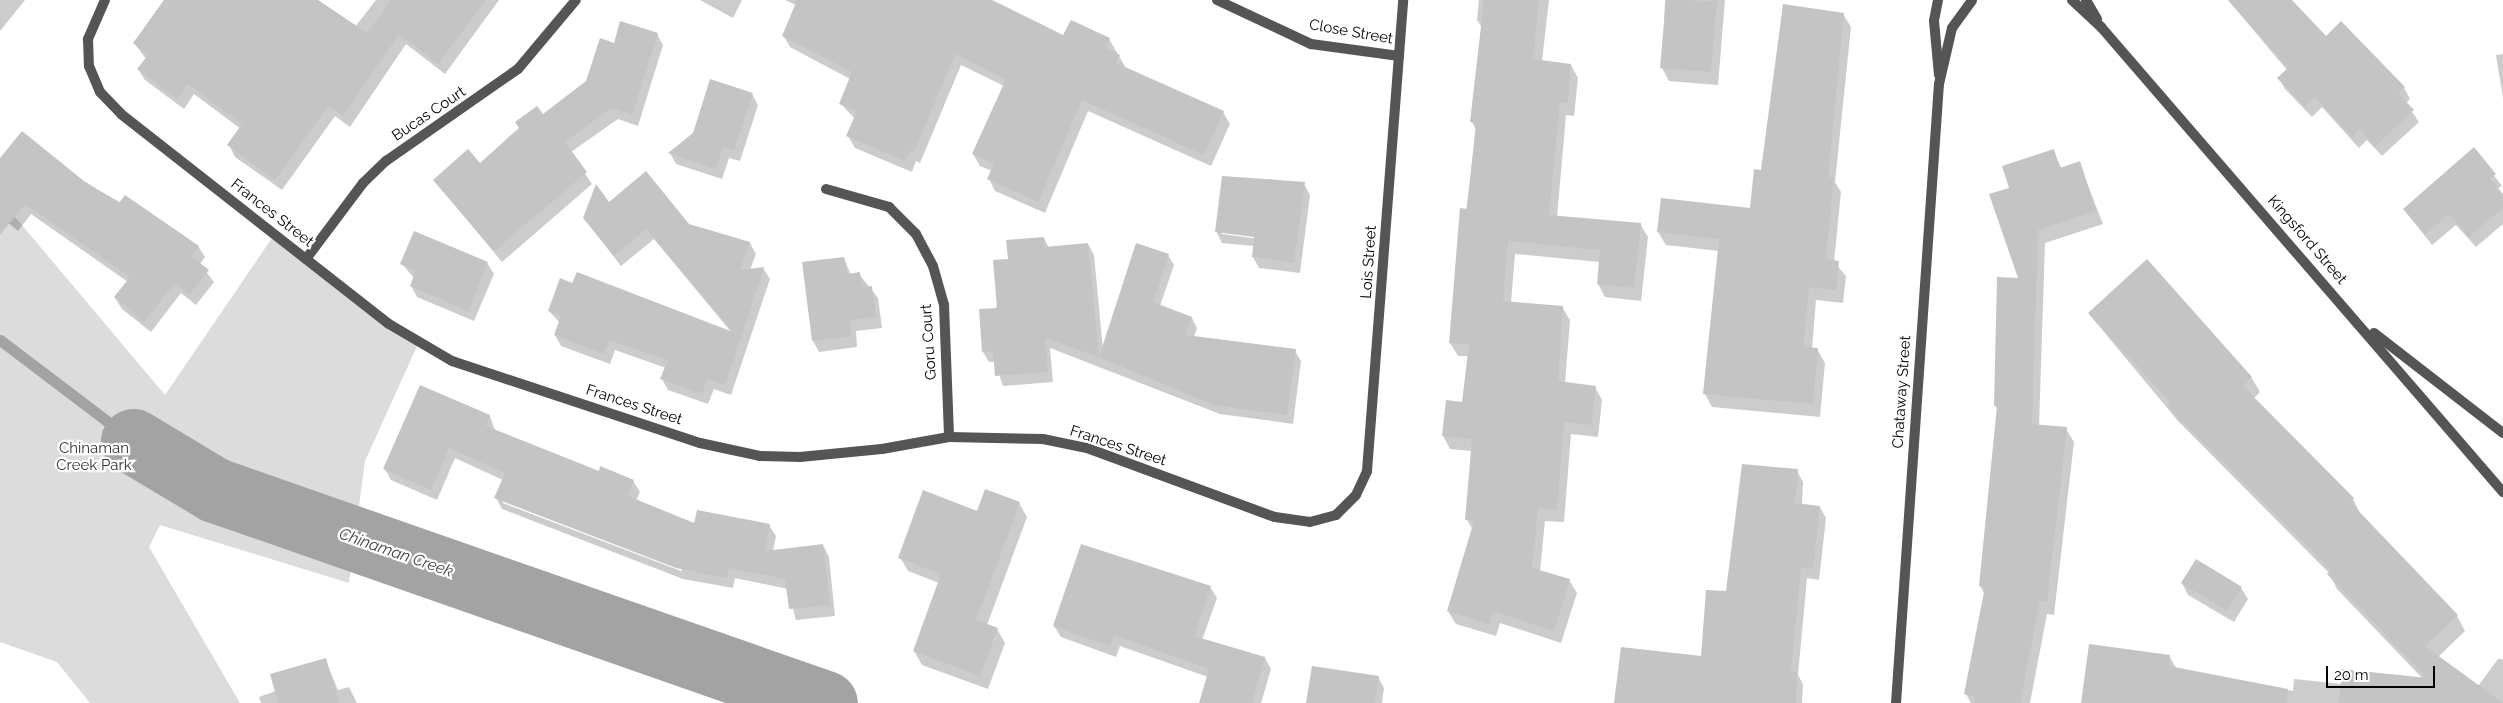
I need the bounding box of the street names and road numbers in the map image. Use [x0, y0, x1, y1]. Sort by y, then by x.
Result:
street label: Close Street [1308, 16, 1394, 48]
street label: Bucas Court [389, 83, 469, 145]
street label: Frances Street [227, 175, 317, 251]
street label: Kingsford Street [2264, 192, 2350, 288]
street label: Lois Street [1357, 225, 1381, 299]
street label: Goru Court [917, 303, 941, 381]
street label: Chataway Street [1889, 335, 1915, 449]
street label: Frances Street [584, 381, 684, 429]
street label: Frances Street [1068, 422, 1168, 470]

